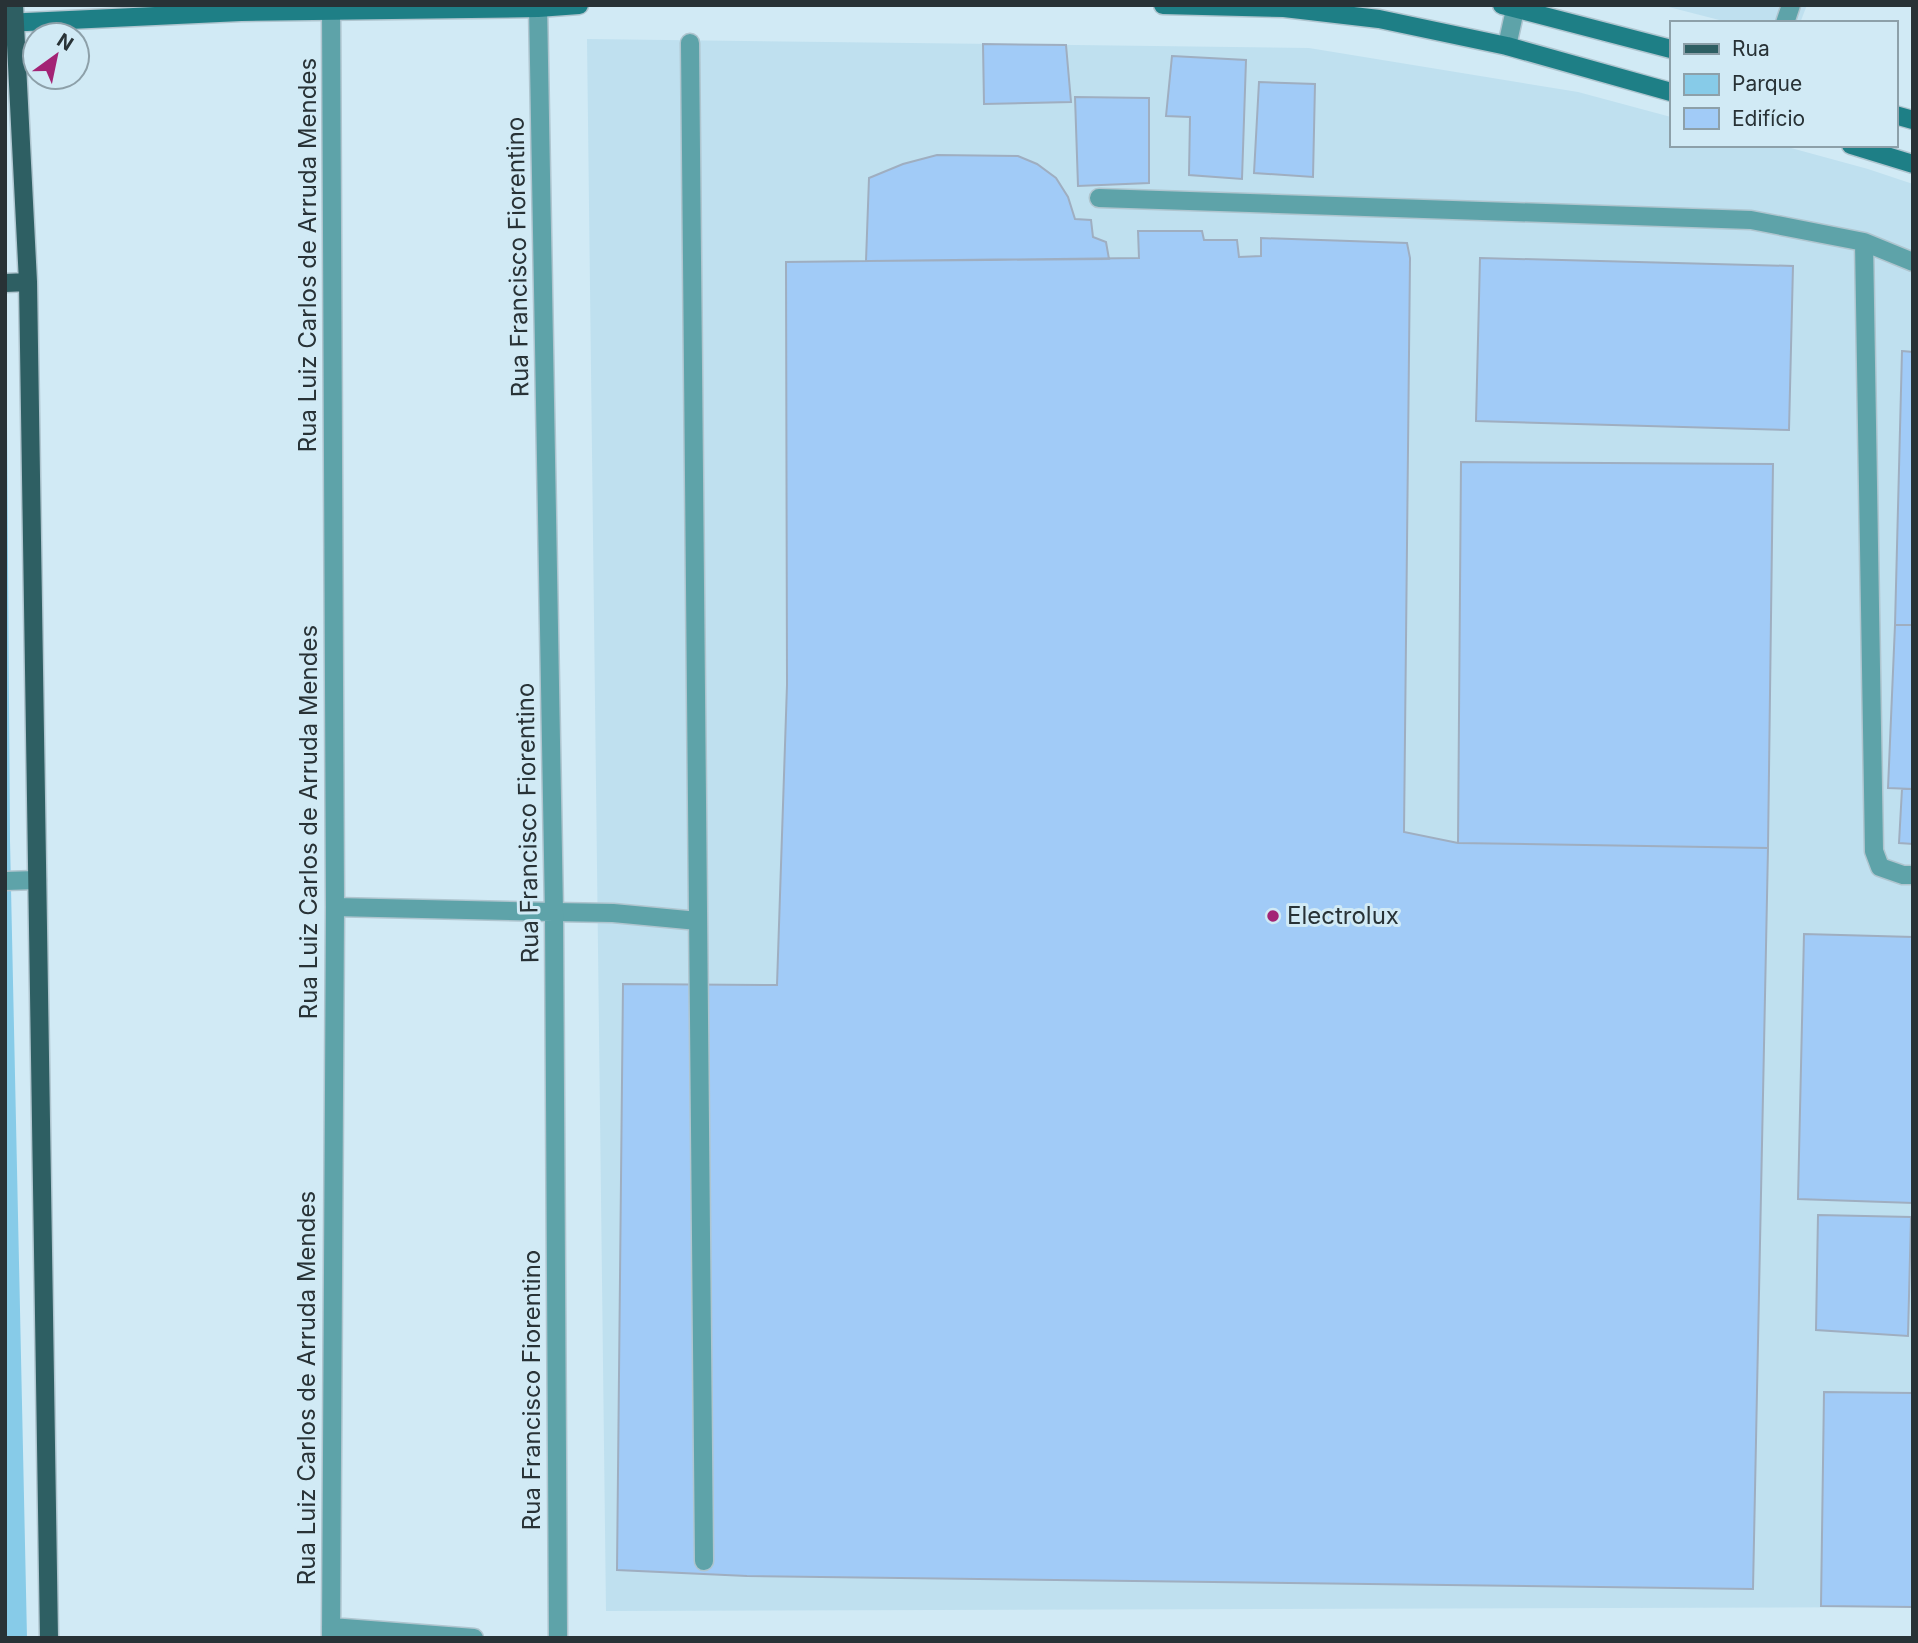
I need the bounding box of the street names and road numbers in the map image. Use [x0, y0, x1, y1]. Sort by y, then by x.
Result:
street label: Rua Luiz Carlos de Arruda Mendes [293, 58, 322, 452]
street label: Rua Francisco Fiorentino [501, 117, 534, 397]
street label: Rua Luiz Carlos de Arruda Mendes [294, 625, 323, 1019]
street label: Rua Francisco Fiorentino [511, 683, 544, 963]
street label: Rua Luiz Carlos de Arruda Mendes [292, 1191, 321, 1585]
street label: Rua Francisco Fiorentino [517, 1250, 546, 1530]

